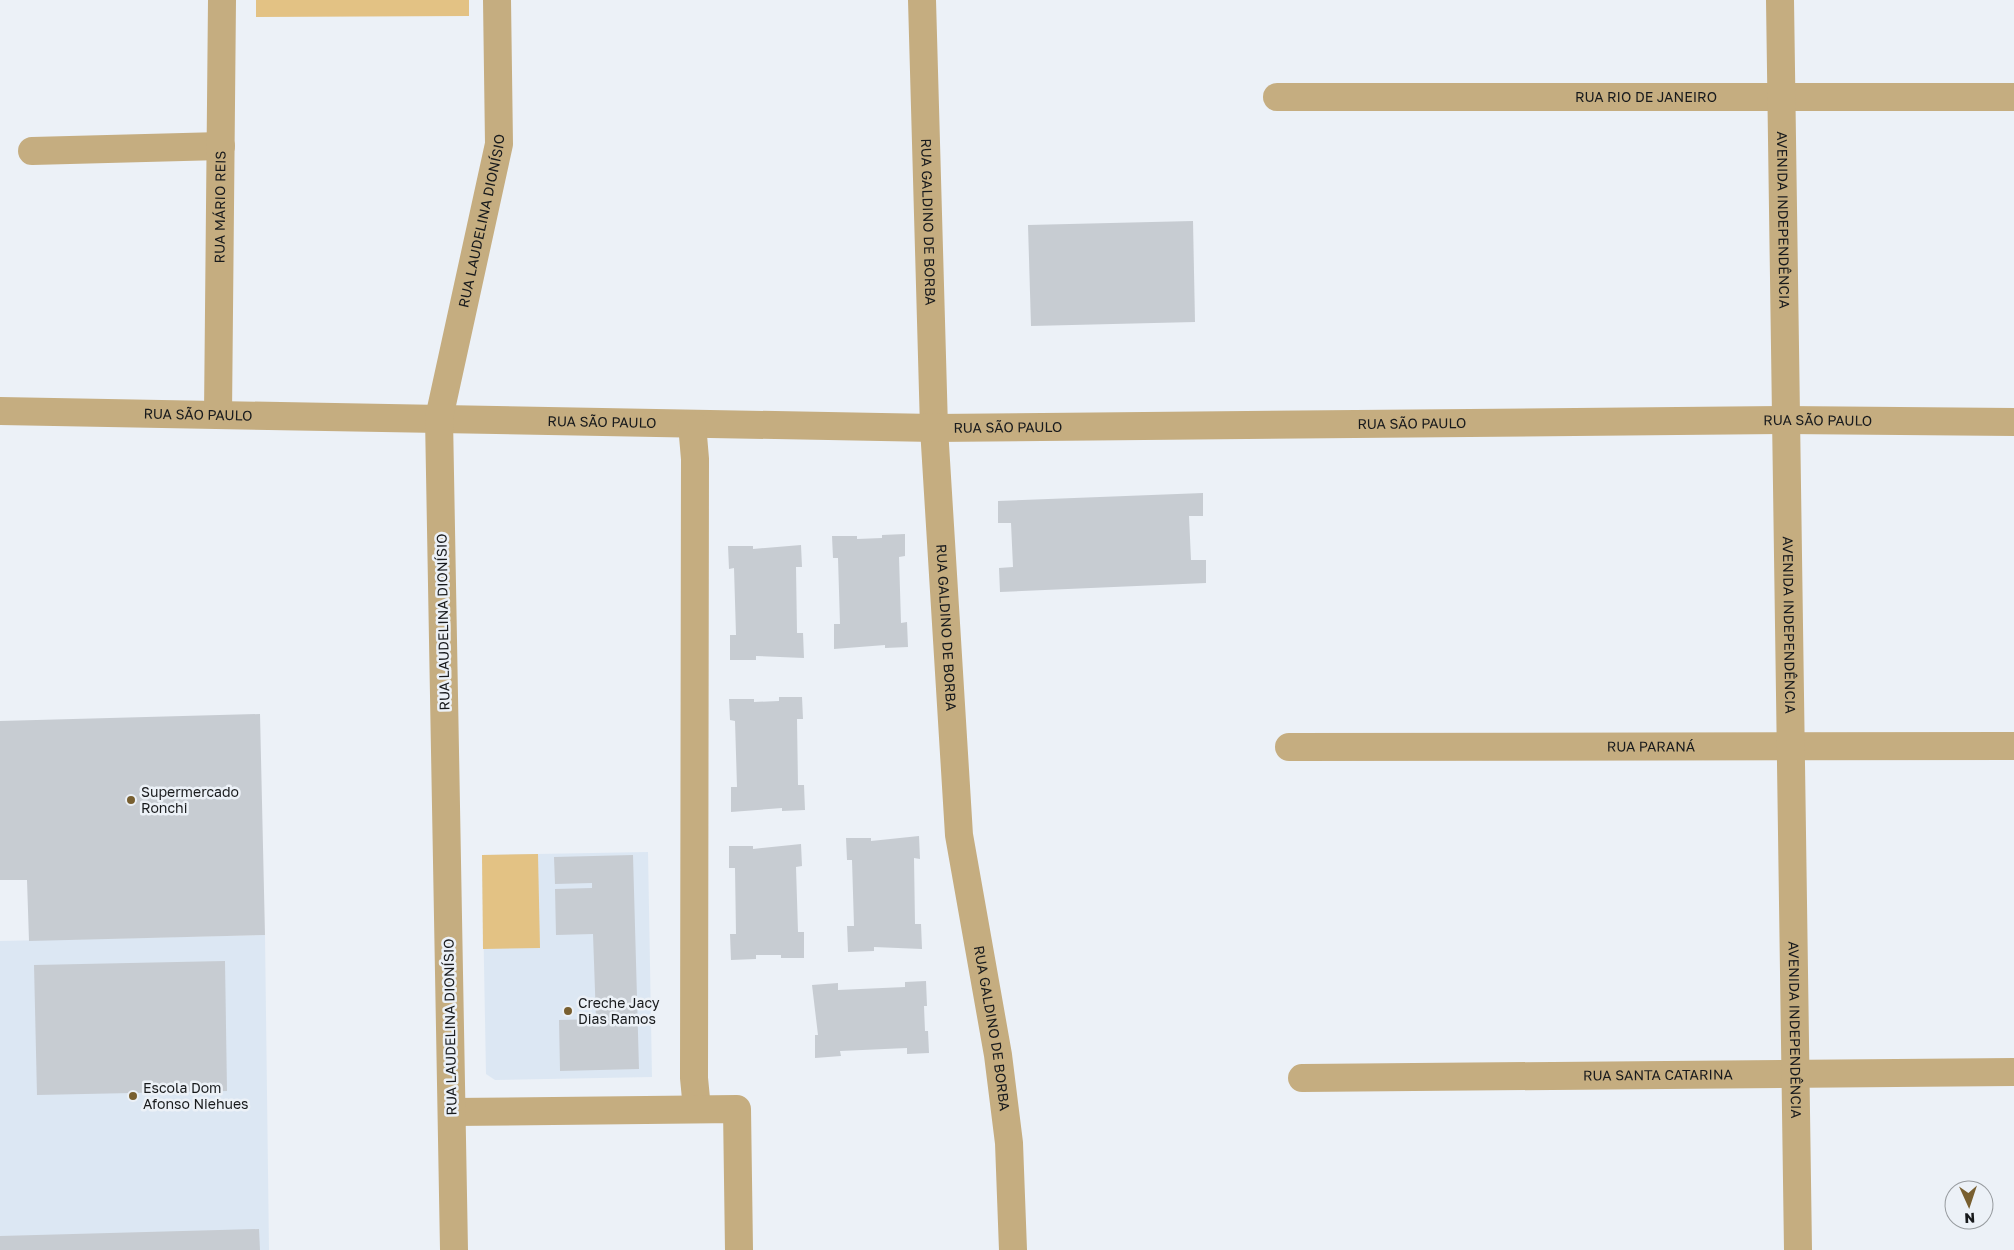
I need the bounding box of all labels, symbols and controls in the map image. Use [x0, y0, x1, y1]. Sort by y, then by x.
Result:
street label: RUA RIO DE JANEIRO [1575, 88, 1717, 105]
street label: AVENIDA INDEPENDÊNCIA [1774, 131, 1793, 310]
street label: RUA LAUDELINA DIONÍSIO [454, 134, 507, 309]
street label: RUA GALDINO DE BORBA [918, 138, 940, 306]
street label: RUA MÁRIO REIS [210, 150, 229, 263]
street label: RUA SÃO PAULO [143, 405, 253, 424]
street label: RUA SÃO PAULO [1763, 411, 1872, 429]
street label: RUA SÃO PAULO [547, 412, 657, 431]
street label: RUA SÃO PAULO [1357, 414, 1466, 432]
street label: RUA SÃO PAULO [953, 418, 1062, 436]
street label: RUA LAUDELINA DIONÍSIO [432, 533, 453, 711]
street label: AVENIDA INDEPENDÊNCIA [1780, 536, 1799, 714]
street label: RUA GALDINO DE BORBA [933, 543, 960, 712]
street label: RUA PARANÁ [1607, 737, 1696, 755]
place label: Supermercado Ronchi [141, 783, 239, 816]
marker: Supermercado Ronchi [125, 794, 137, 806]
street label: RUA LAUDELINA DIONÍSIO [439, 938, 460, 1116]
street label: AVENIDA INDEPENDÊNCIA [1786, 941, 1805, 1119]
street label: RUA GALDINO DE BORBA [971, 944, 1014, 1112]
place label: Creche Jacy Dias Ramos [578, 994, 660, 1027]
marker: Creche Jacy Dias Ramos [562, 1005, 574, 1017]
street label: RUA SANTA CATARINA [1583, 1065, 1734, 1084]
place label: Escola Dom Afonso Niehues [143, 1079, 249, 1112]
marker: Escola Dom Afonso Niehues [127, 1090, 139, 1102]
north arrow [1944, 1180, 1994, 1230]
text: N [1964, 1210, 1975, 1227]

